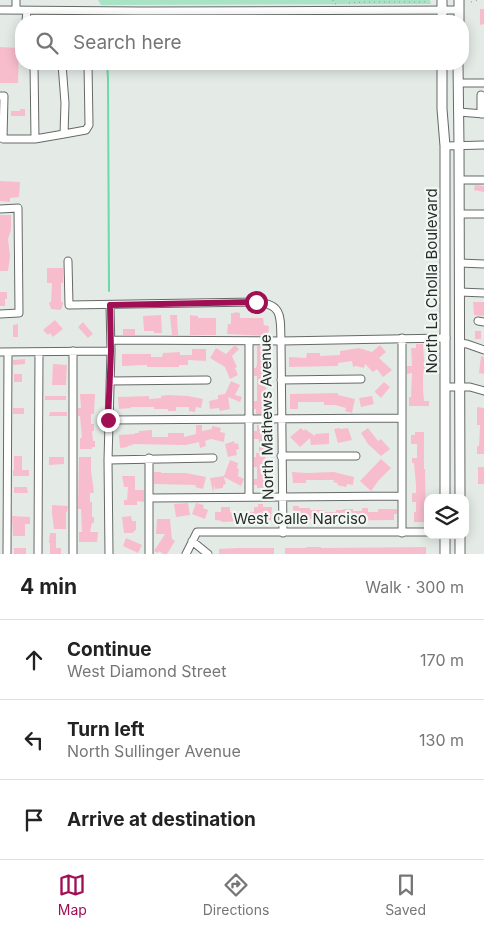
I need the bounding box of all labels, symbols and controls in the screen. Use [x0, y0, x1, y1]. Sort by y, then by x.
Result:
search box [15, 15, 469, 70]
icon: search [33, 29, 61, 57]
text: Search here [73, 31, 182, 54]
street label: North La Cholla Boulevard [422, 188, 441, 374]
route start [245, 291, 268, 314]
street label: North Mathews Avenue [256, 334, 277, 500]
route end [97, 409, 120, 432]
map controls [424, 494, 469, 539]
button: layers [424, 494, 469, 539]
street label: West Calle Narciso [233, 509, 367, 528]
text: 4 min [20, 574, 77, 599]
text: Walk · 300 m [365, 577, 464, 597]
text: Continue [67, 638, 152, 661]
icon: ahead [20, 646, 48, 674]
text: 170 m [420, 650, 464, 670]
text: West Diamond Street [67, 661, 226, 681]
text: Turn left [67, 718, 145, 741]
icon: left [20, 726, 48, 754]
text: 130 m [419, 730, 464, 750]
text: North Sullinger Avenue [67, 741, 241, 761]
icon: arrive [20, 806, 48, 834]
text: Arrive at destination [67, 808, 256, 831]
tab: Map [58, 871, 87, 918]
tab: Directions [203, 871, 269, 918]
tab: Saved [385, 871, 426, 918]

